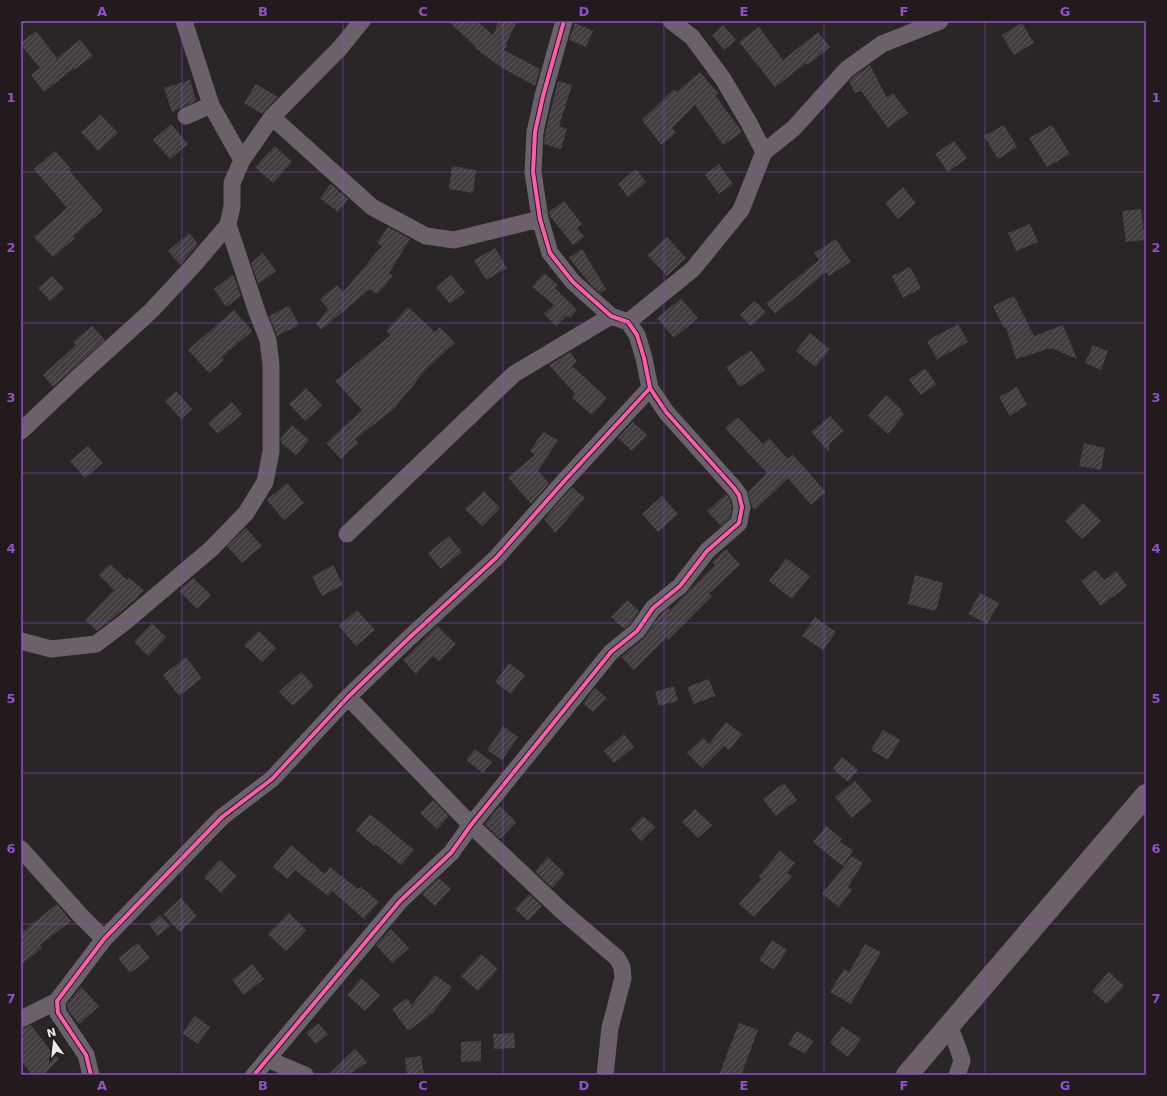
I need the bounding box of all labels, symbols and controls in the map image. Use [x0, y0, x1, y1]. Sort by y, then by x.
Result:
text: A [97, 4, 107, 19]
text: B [258, 4, 268, 19]
text: C [418, 4, 428, 19]
text: D [579, 4, 590, 19]
text: E [740, 4, 748, 19]
text: F [900, 4, 908, 19]
text: G [1060, 4, 1070, 19]
text: 1 [6, 90, 16, 105]
text: 1 [1151, 90, 1161, 105]
text: 2 [6, 240, 16, 255]
text: 2 [1151, 240, 1161, 255]
text: 3 [6, 390, 16, 405]
text: 3 [1151, 390, 1161, 405]
text: 4 [6, 541, 16, 556]
text: 4 [1151, 541, 1161, 556]
text: 5 [6, 691, 16, 706]
text: 5 [1151, 691, 1161, 706]
text: 6 [6, 841, 16, 856]
text: 6 [1151, 841, 1161, 856]
text: 7 [6, 991, 16, 1006]
text: 7 [1151, 991, 1161, 1006]
north arrow [34, 1022, 74, 1062]
text: N [45, 1025, 58, 1040]
text: A [97, 1078, 107, 1093]
text: B [258, 1078, 268, 1093]
text: C [418, 1078, 428, 1093]
text: D [579, 1078, 590, 1093]
text: E [740, 1078, 748, 1093]
text: F [900, 1078, 908, 1093]
text: G [1060, 1078, 1070, 1093]

